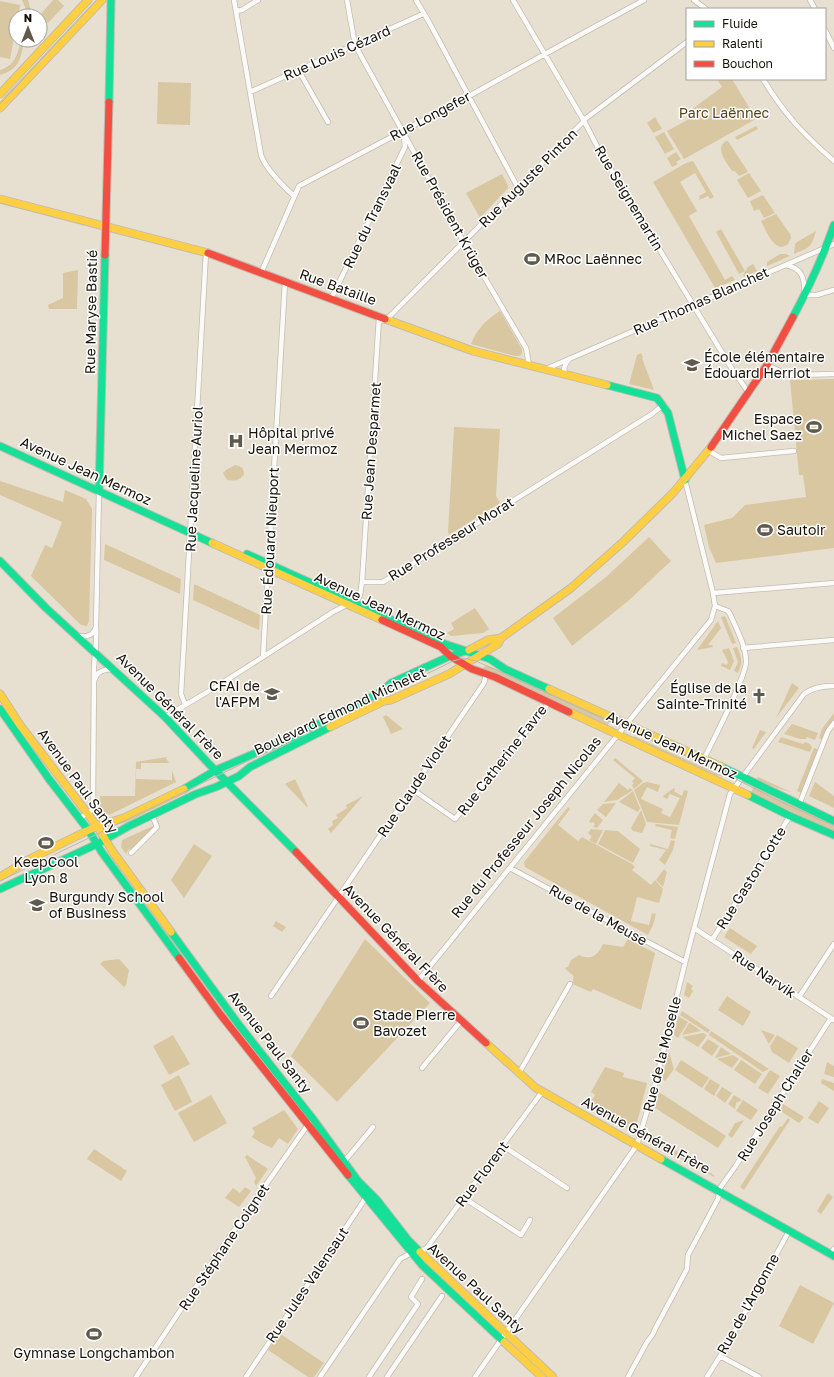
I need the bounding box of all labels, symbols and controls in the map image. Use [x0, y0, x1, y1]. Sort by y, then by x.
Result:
north arrow [8, 8, 48, 48]
legend [686, 8, 826, 80]
text: N [24, 11, 32, 24]
text: Fluide [722, 16, 758, 31]
street label: Rue Louis Cézard [281, 21, 393, 84]
text: Ralenti [722, 36, 763, 51]
text: Bouchon [722, 56, 773, 71]
street label: Rue Longefer [386, 87, 474, 144]
park label: Parc Laënnec [679, 104, 770, 121]
street label: Rue Auguste Pinton [475, 125, 581, 231]
street label: Rue Seignemartin [591, 142, 667, 253]
street label: Rue Président Krüger [408, 148, 493, 282]
street label: Rue du Transvaal [339, 161, 404, 271]
street label: Rue Maryse Bastié [81, 250, 100, 374]
sports icon: MRoc Laënnec [523, 250, 541, 268]
place label: MRoc Laënnec [544, 250, 642, 267]
street label: Rue Thomas Blanchet [630, 263, 771, 338]
street label: Rue Bataille [297, 265, 379, 308]
place label: École élémentaire Édouard Herriot [704, 348, 825, 381]
school or university icon: École élémentaire Édouard Herriot [683, 356, 701, 374]
street label: Rue Jean Desparmet [357, 381, 384, 521]
street label: Rue Jacqueline Auriol [181, 406, 206, 552]
place label: Espace Michel Saez [722, 410, 802, 443]
sports icon: Espace Michel Saez [805, 418, 823, 436]
place label: Hôpital privé Jean Mermoz [248, 424, 337, 457]
hospital icon: Hôpital privé Jean Mermoz [227, 432, 245, 450]
street label: Avenue Jean Mermoz [18, 433, 154, 508]
street label: Rue Édouard Nieuport [257, 467, 282, 615]
street label: Rue Professeur Morat [385, 493, 517, 584]
sports icon: Sautoir [756, 521, 774, 539]
place label: Sautoir [777, 521, 826, 538]
street label: Avenue Jean Mermoz [312, 568, 448, 643]
street label: Avenue Général Frère [113, 649, 227, 763]
street label: Boulevard Edmond Michelet [251, 663, 429, 758]
place label: CFAI de l'AFPM [209, 677, 260, 710]
place label: Église de la Sainte-Trinité [657, 679, 747, 712]
school or university icon: CFAI de l'AFPM [263, 685, 281, 703]
church icon: Église de la Sainte-Trinité [750, 687, 768, 705]
street label: Rue Catherine Favre [453, 701, 550, 818]
street label: Avenue Jean Mermoz [604, 707, 740, 782]
street label: Avenue Paul Santy [35, 725, 122, 837]
street label: Rue Claude Violet [373, 731, 454, 840]
street label: Rue du Professeur Joseph Nicolas [447, 732, 604, 921]
street label: Rue Gaston Cotte [712, 823, 789, 932]
sports icon: KeepCool Lyon 8 [37, 834, 55, 852]
place label: KeepCool Lyon 8 [13, 853, 79, 886]
street label: Avenue Général Frère [340, 880, 453, 995]
street label: Rue de la Meuse [546, 881, 650, 949]
place label: Burgundy School of Business [49, 888, 164, 921]
school or university icon: Burgundy School of Business [28, 896, 46, 914]
street label: Rue Narvik [729, 946, 799, 1001]
street label: Avenue Paul Santy [225, 987, 316, 1096]
street label: Rue de la Moselle [639, 994, 684, 1113]
place label: Stade Pierre Bavozet [373, 1006, 455, 1039]
sports icon: Stade Pierre Bavozet [352, 1014, 370, 1032]
street label: Rue Joseph Chalier [733, 1045, 816, 1164]
street label: Avenue Général Frère [579, 1092, 713, 1177]
street label: Rue Florent [451, 1137, 512, 1210]
street label: Rue Stéphane Coignet [175, 1180, 272, 1314]
street label: Rue Jules Valensaut [262, 1224, 352, 1346]
street label: Avenue Paul Santy [425, 1239, 528, 1337]
street label: Rue de l'Argonne [713, 1250, 782, 1357]
sports icon: Gymnase Longchambon [85, 1325, 103, 1343]
place label: Gymnase Longchambon [13, 1344, 175, 1361]

